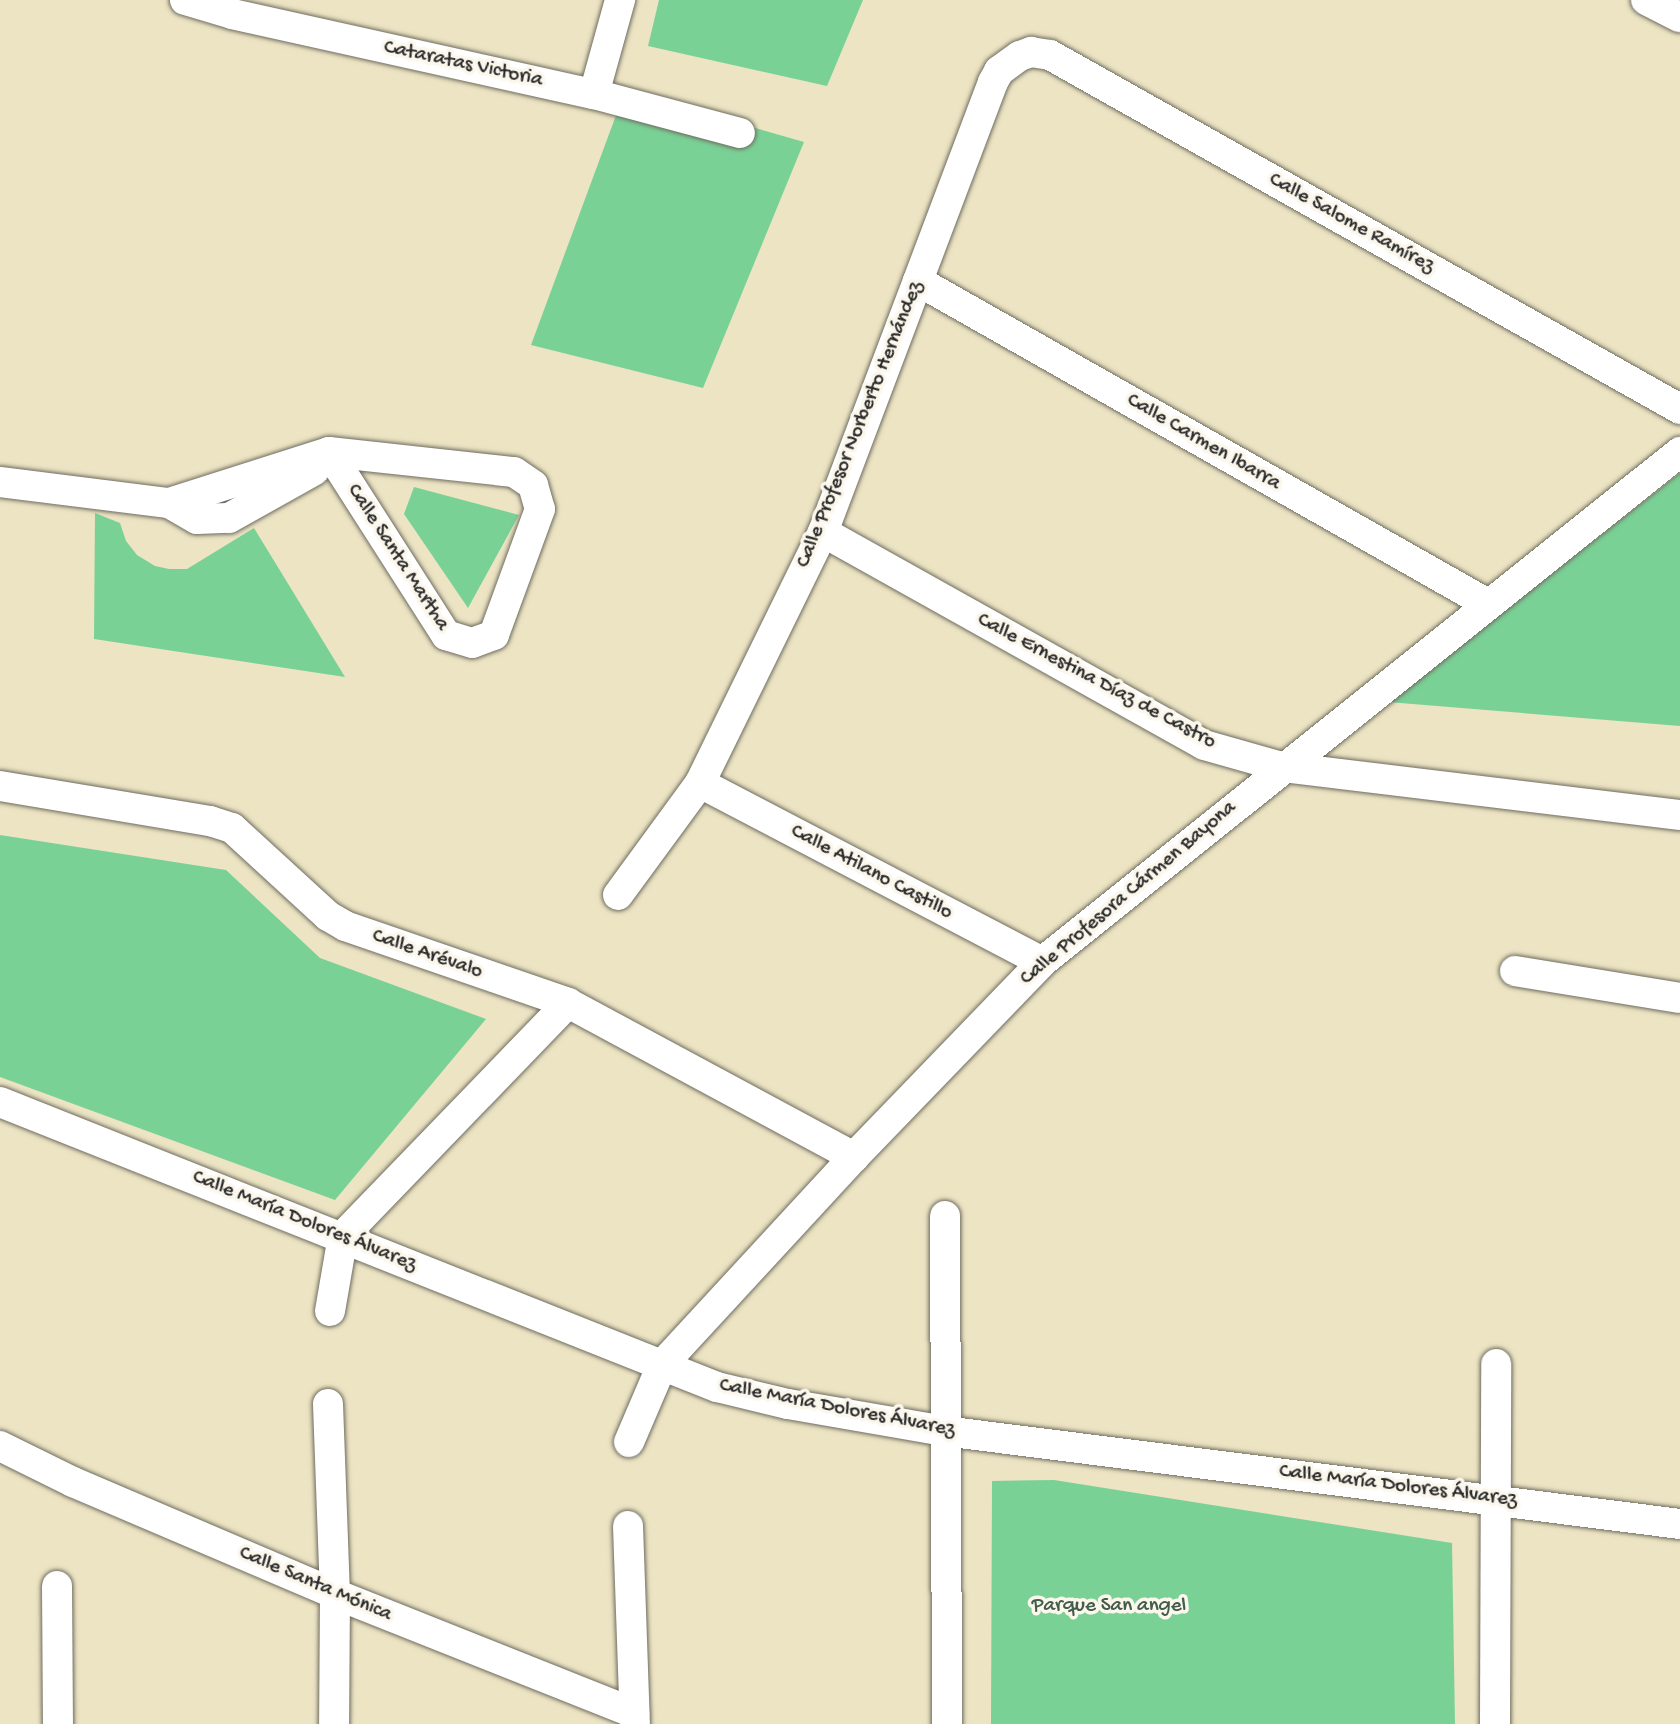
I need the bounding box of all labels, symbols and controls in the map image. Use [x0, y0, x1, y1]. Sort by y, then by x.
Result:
street label: Cataratas Victoria [381, 36, 545, 94]
street label: Calle Salome Ramírez [1264, 168, 1438, 280]
street label: Calle Profesor Norberto Hernández [792, 278, 930, 572]
street label: Calle Carmen Ibarra [1122, 389, 1284, 497]
street label: Calle Santa Martha [340, 480, 454, 636]
street label: Calle Ernestina Díaz de Castro [972, 608, 1220, 756]
street label: Calle Profesora Cármen Bayona [1016, 796, 1242, 992]
street label: Calle Atilano Castillo [786, 820, 956, 926]
street label: Calle Arévalo [368, 924, 486, 986]
street label: Calle María Dolores Álvarez [188, 1165, 420, 1279]
street label: Calle María Dolores Álvarez [717, 1374, 957, 1444]
street label: Calle María Dolores Álvarez [1278, 1460, 1518, 1514]
street label: Calle Santa Mónica [235, 1541, 395, 1629]
park label: Parque San angel [1032, 1594, 1186, 1620]

